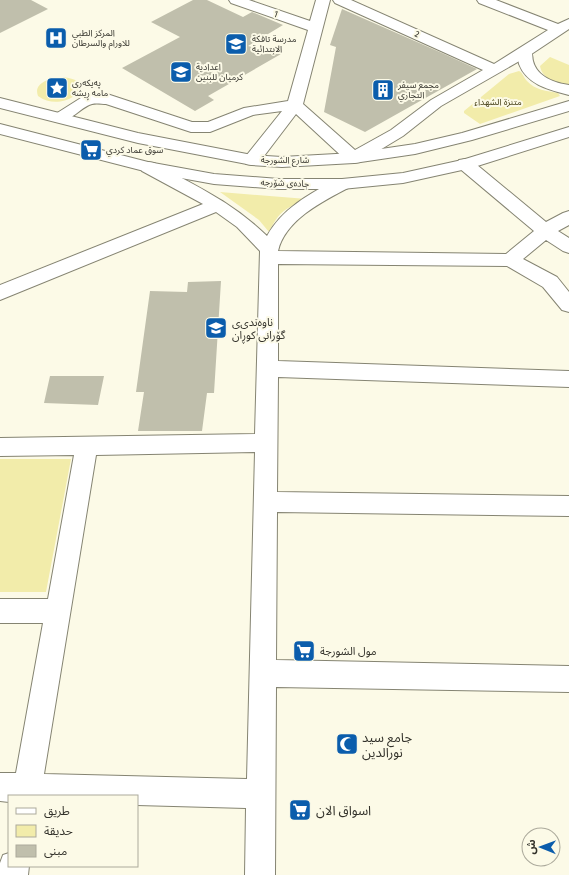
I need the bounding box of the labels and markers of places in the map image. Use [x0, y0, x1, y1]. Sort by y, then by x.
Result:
hospital icon: المركز الطبي للاورام والسرطان [43, 25, 69, 51]
place label: المركز الطبي للاورام والسرطان [72, 28, 130, 50]
school or university icon: مدرسة تافكة الابتدائية [223, 31, 249, 57]
place label: مدرسة تافكة الابتدائية [252, 34, 297, 54]
school or university icon: اعدادية كرميان للبنين [168, 59, 194, 85]
place label: اعدادية كرميان للبنين [196, 62, 243, 83]
place icon: پەیکەری مامە ڕیشە [44, 75, 70, 101]
building icon: مجمع سيفر التجاري [370, 77, 396, 103]
place label: پەیکەری مامە ڕیشە [72, 78, 109, 101]
place label: مجمع سيفر التجاري [397, 80, 439, 102]
supermarket icon: سوق عماد کردي [78, 137, 104, 163]
place label: سوق عماد کردي [106, 145, 163, 157]
school or university icon: ناوەندی‌ی گۆرانی کوڕان [203, 315, 229, 341]
place label: ناوەندی‌ی گۆرانی کوڕان [232, 316, 286, 344]
supermarket icon: مول الشورجة [291, 638, 317, 664]
place label: مول الشورجة [320, 645, 377, 658]
place label: جامع سيد نورالدين [362, 730, 413, 761]
mosque icon: جامع سيد نورالدين [334, 731, 360, 757]
supermarket icon: اسواق الان [287, 797, 313, 823]
place label: اسواق الان [316, 803, 371, 819]

